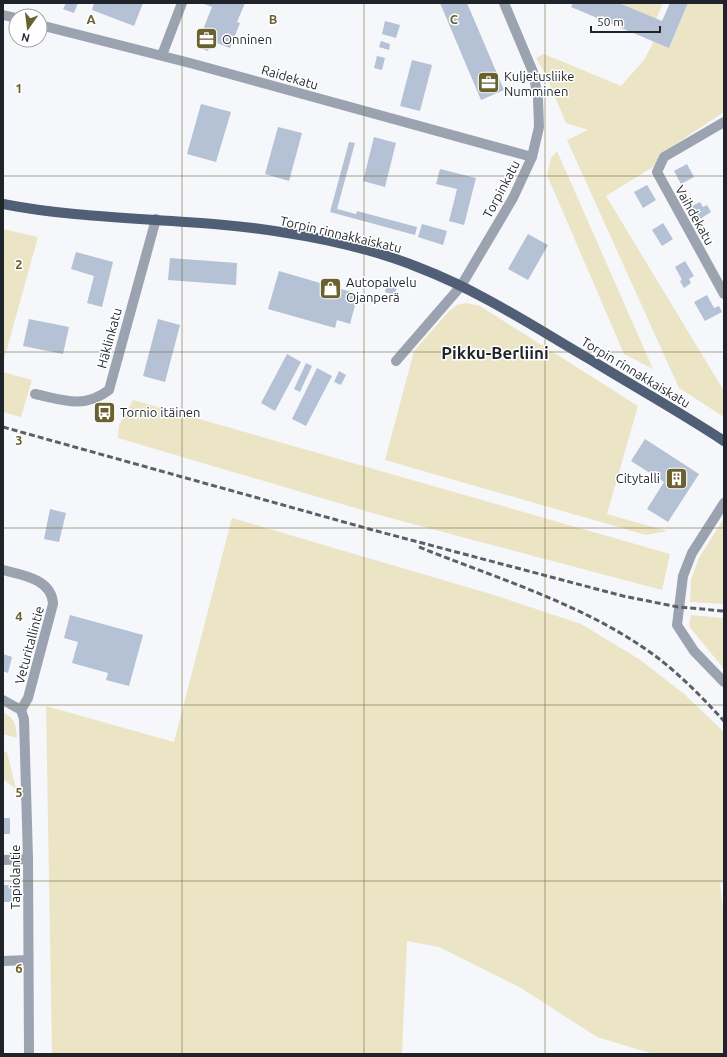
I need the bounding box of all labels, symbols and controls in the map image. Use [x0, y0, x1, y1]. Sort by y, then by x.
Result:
north arrow [8, 8, 48, 48]
scale bar [591, 8, 660, 34]
text: A [86, 12, 96, 26]
text: B [269, 12, 278, 26]
text: C [450, 12, 459, 26]
text: 50 m [597, 15, 624, 28]
office icon: Onninen [194, 26, 220, 52]
text: N [20, 31, 31, 45]
place label: Onninen [222, 32, 272, 46]
street label: Raidekatu [260, 62, 320, 92]
place label: Kuljetusliike Numminen [504, 69, 574, 98]
office icon: Kuljetusliike Numminen [475, 70, 501, 96]
text: 1 [15, 81, 23, 95]
street label: Torpinkatu [480, 158, 522, 220]
street label: Vaihdekatu [673, 183, 717, 247]
street label: Torpin rinnakkaiskatu [279, 213, 403, 255]
text: 2 [15, 257, 23, 271]
place label: Autopalvelu Ojanperä [346, 275, 417, 304]
shop icon: Autopalvelu Ojanperä [317, 276, 343, 302]
street label: Häklinkatu [94, 306, 124, 370]
street label: Torpin rinnakkaiskatu [579, 334, 693, 410]
district label: Pikku-Berliini [441, 343, 549, 362]
bus stop icon: Tornio itäinen [92, 399, 118, 425]
place label: Tornio itäinen [120, 405, 200, 419]
text: 3 [15, 433, 23, 447]
building icon: Citytalli [663, 465, 689, 491]
place label: Citytalli [616, 471, 660, 485]
street label: Veturitallintie [12, 604, 46, 686]
text: 4 [15, 609, 23, 623]
text: 5 [15, 785, 23, 799]
street label: Tapiolantie [8, 845, 22, 909]
text: 6 [15, 961, 23, 975]

